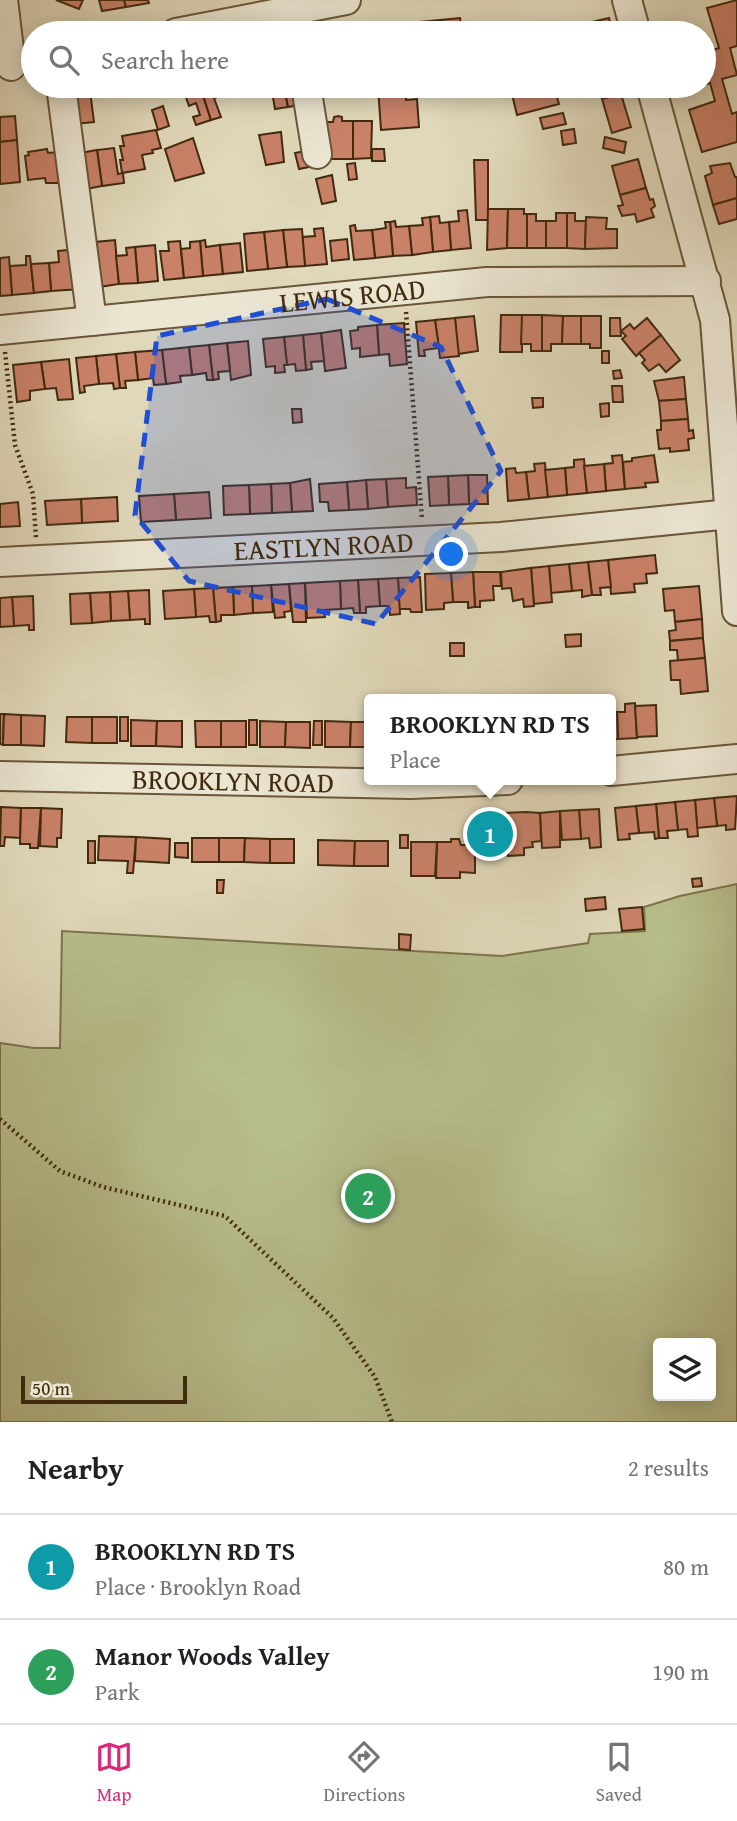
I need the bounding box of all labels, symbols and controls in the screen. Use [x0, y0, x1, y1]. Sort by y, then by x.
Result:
search box [21, 21, 716, 98]
text: Search here [101, 40, 229, 79]
icon: search [45, 41, 83, 79]
street label: LEWIS ROAD [277, 267, 427, 322]
street label: EASTLYN ROAD [233, 520, 414, 570]
your location [434, 537, 468, 571]
popup [364, 694, 616, 785]
text: BROOKLYN RD TS [390, 704, 590, 743]
text: Place [390, 743, 441, 776]
street label: BROOKLYN ROAD [132, 758, 334, 802]
pin: 1 [467, 808, 513, 860]
pin: 2 [345, 1170, 391, 1222]
map controls [653, 1338, 716, 1401]
button: layers [653, 1338, 716, 1401]
scale bar [21, 1373, 187, 1405]
text: 50 m [32, 1374, 70, 1402]
text: Nearby [28, 1446, 124, 1490]
text: 2 results [628, 1451, 709, 1484]
text: BROOKLYN RD TS [95, 1531, 295, 1570]
text: 1 [45, 1550, 57, 1583]
text: 80 m [663, 1550, 709, 1583]
text: Place · Brooklyn Road [95, 1570, 301, 1603]
text: Manor Woods Valley [95, 1636, 330, 1675]
text: 2 [45, 1655, 57, 1688]
text: 190 m [652, 1655, 709, 1688]
text: Park [95, 1675, 139, 1708]
tab: Map [95, 1738, 133, 1808]
tab: Directions [324, 1738, 405, 1808]
tab: Saved [596, 1738, 642, 1808]

